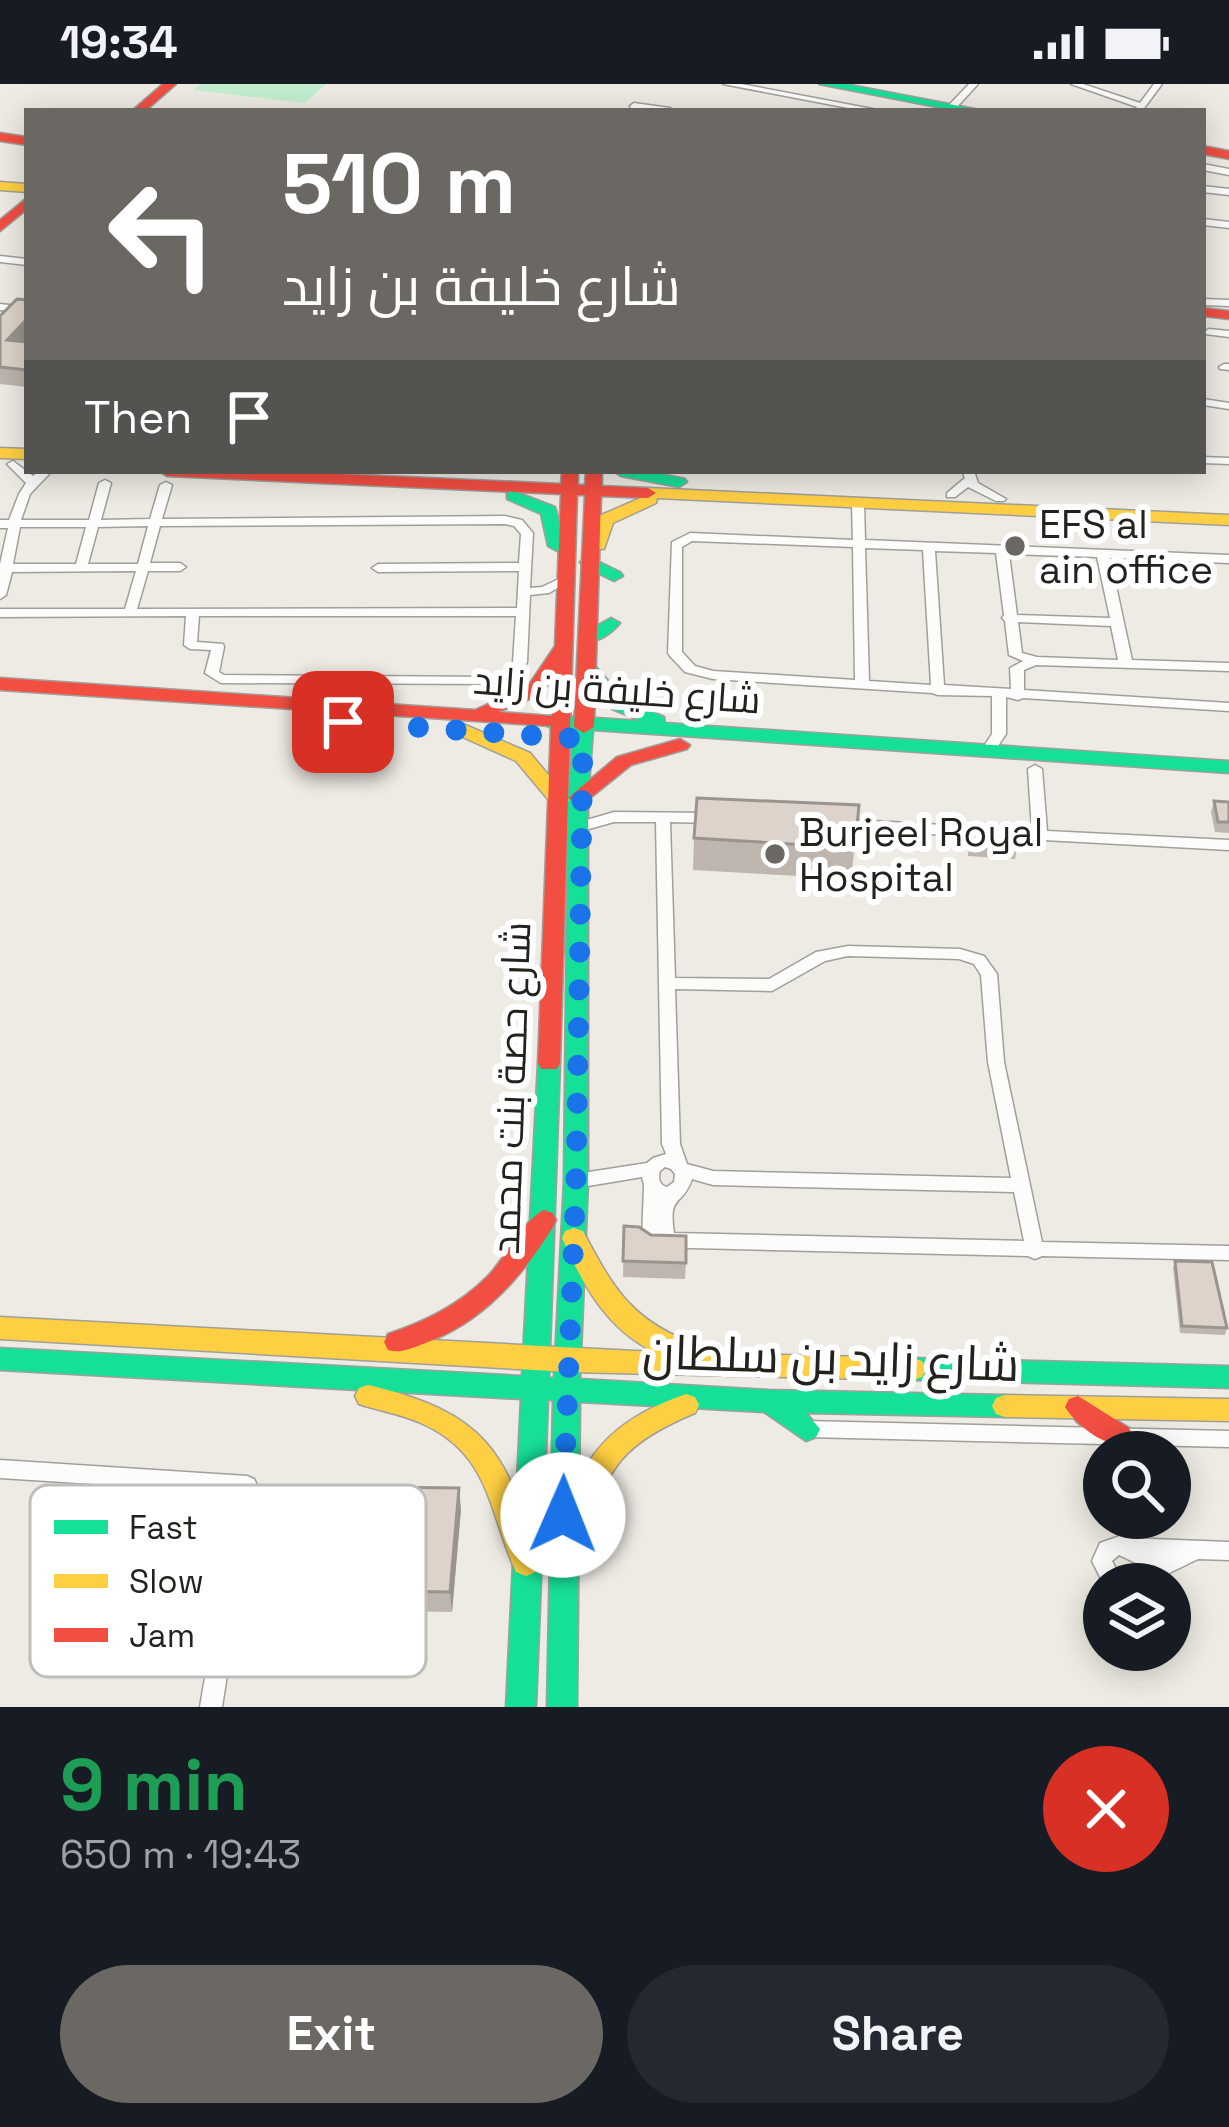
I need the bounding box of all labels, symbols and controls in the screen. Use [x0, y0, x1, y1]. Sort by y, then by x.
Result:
text: 19:34 [60, 14, 178, 71]
text: 510 m [282, 130, 516, 238]
icon: left [84, 156, 240, 312]
text: شارع خليفة بن زايد [282, 252, 681, 321]
icon: arrive [216, 384, 282, 450]
text: Then [84, 389, 192, 446]
place label: EFS al ain office [1039, 500, 1213, 594]
marker: EFS al ain office [1002, 533, 1028, 559]
street label: شارع خليفة بن زايد [472, 656, 762, 726]
pin [292, 671, 394, 773]
icon: arrive [310, 689, 376, 755]
place label: Burjeel Royal Hospital [799, 808, 1043, 902]
marker: Burjeel Royal Hospital [762, 841, 788, 867]
street label: شارع حصة بنت محمد [481, 921, 543, 1255]
street label: شارع زايد بن سلطان [642, 1321, 1020, 1397]
map controls [1083, 1431, 1191, 1671]
button: search [1083, 1431, 1191, 1539]
position arrow [500, 1452, 626, 1578]
legend [30, 1485, 426, 1677]
text: Fast [129, 1507, 198, 1549]
text: Slow [129, 1561, 204, 1603]
button: layers [1083, 1563, 1191, 1671]
text: Jam [129, 1615, 195, 1657]
text: 9 min [60, 1739, 248, 1831]
button: close [1043, 1746, 1169, 1872]
text: 650 m · 19:43 [60, 1830, 301, 1879]
button: Exit [60, 1965, 603, 2103]
button: Share [627, 1965, 1169, 2103]

